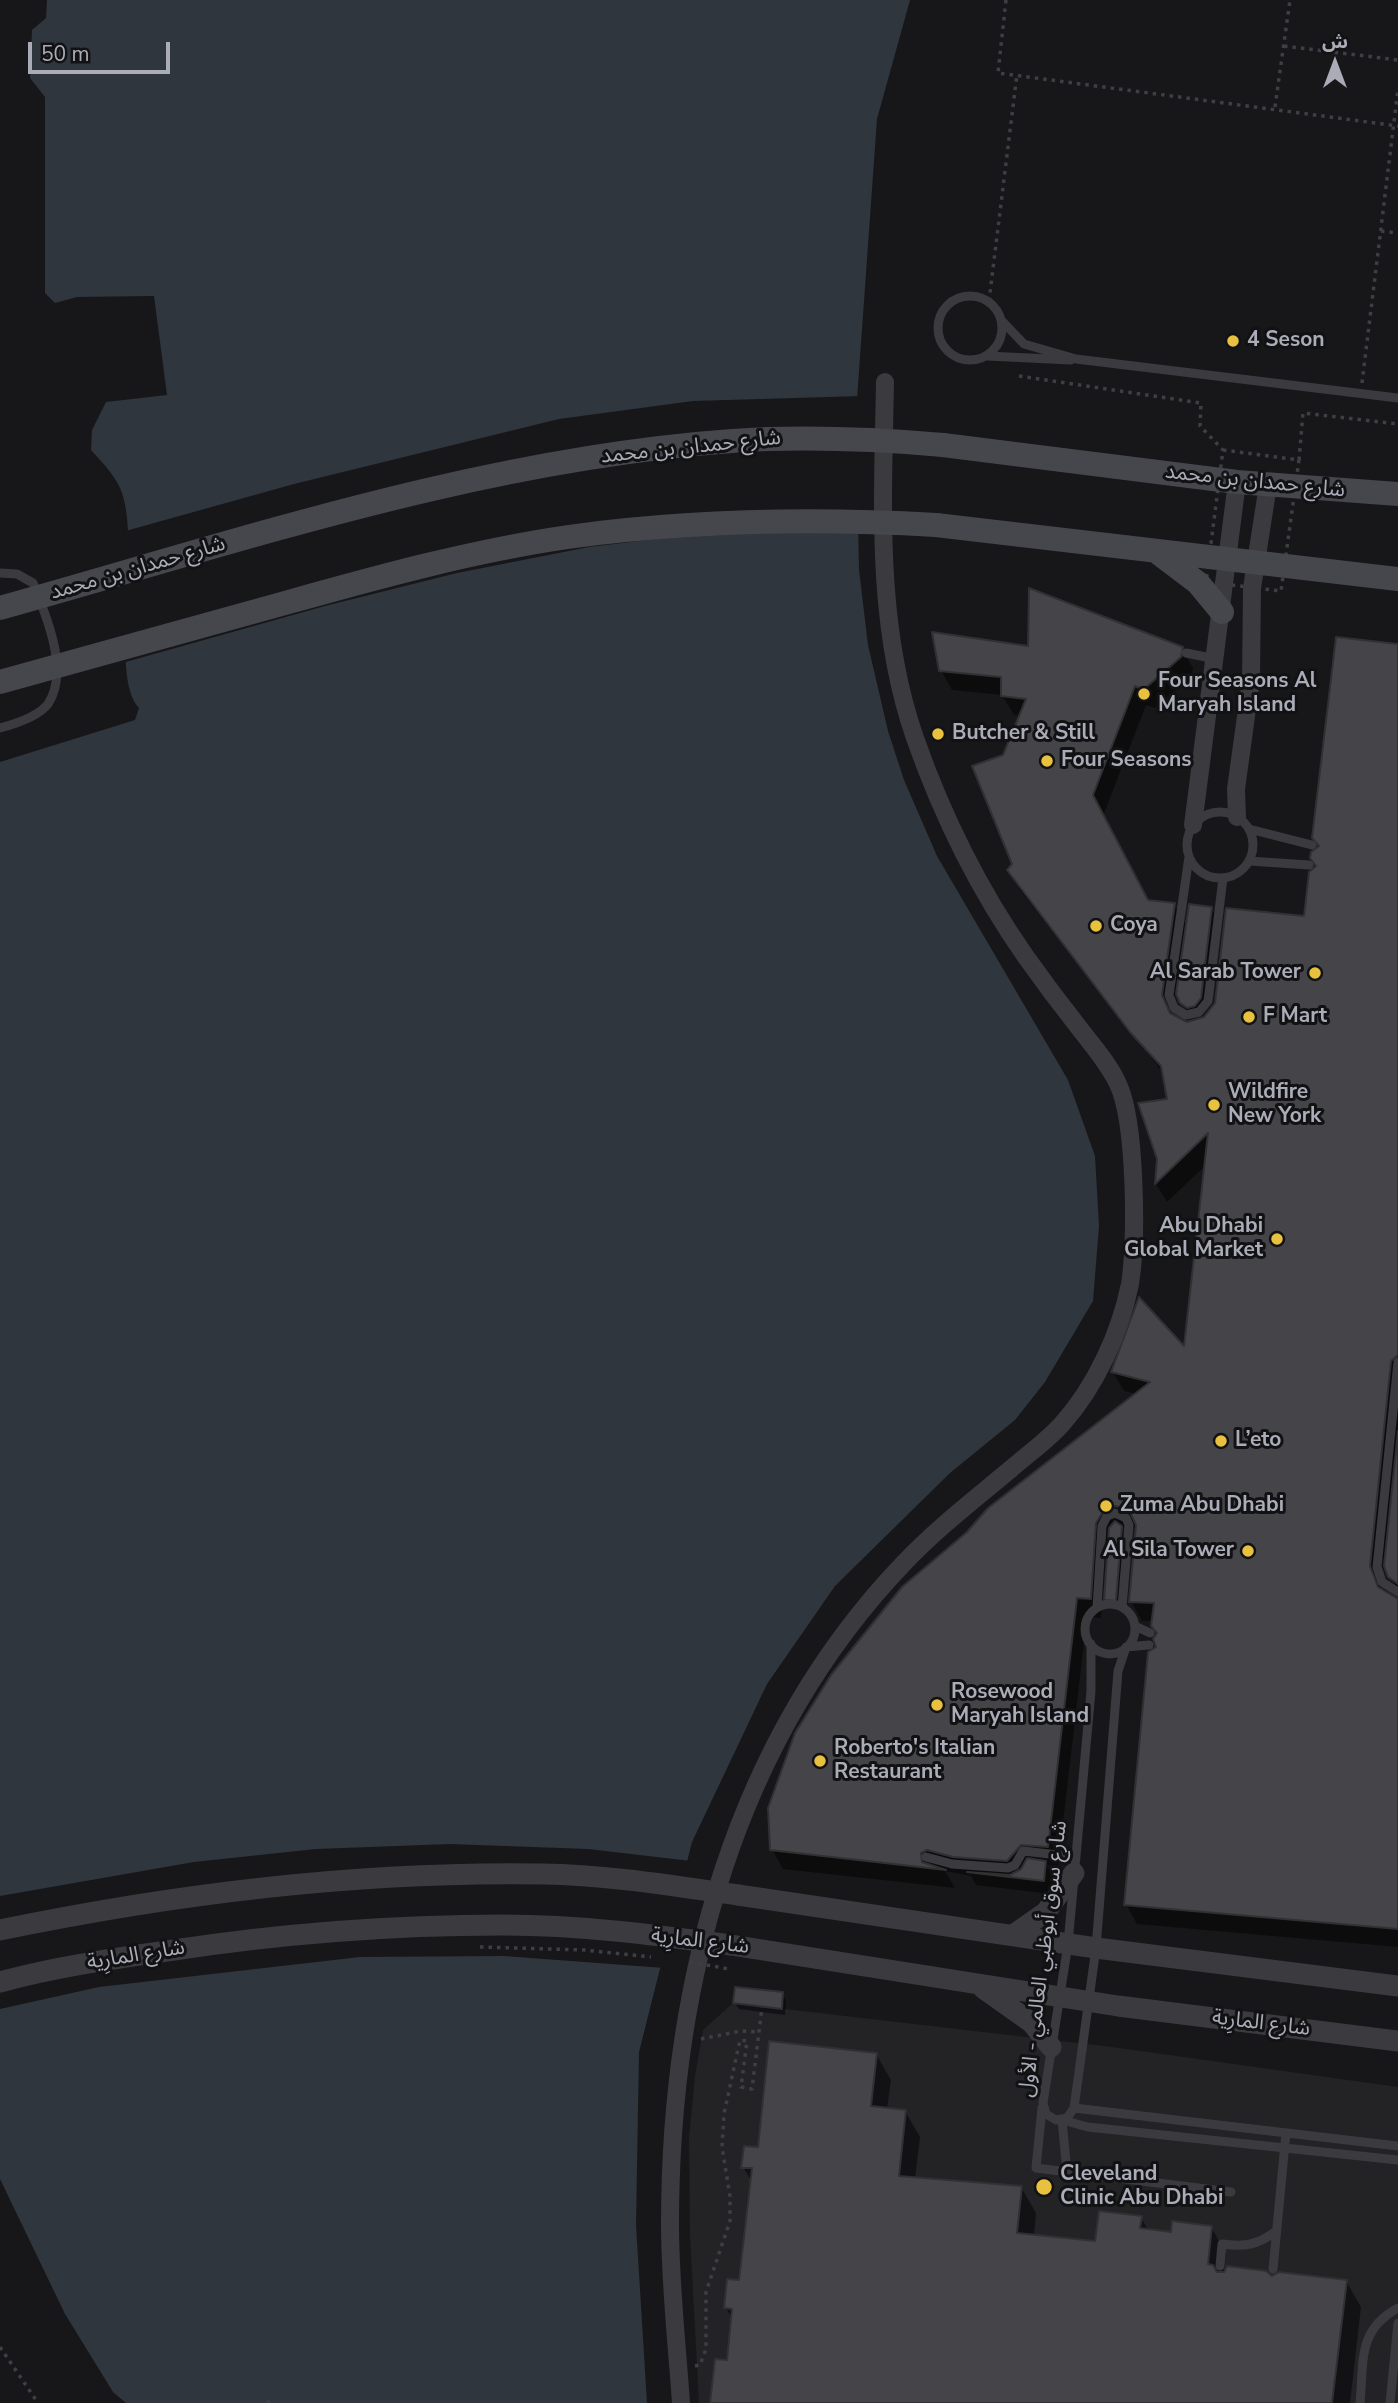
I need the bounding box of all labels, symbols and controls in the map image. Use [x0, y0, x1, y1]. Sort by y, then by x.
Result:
scale bar [32, 28, 173, 72]
north arrow [1300, 28, 1370, 98]
text: ش [1322, 29, 1348, 55]
text: 50 m [41, 40, 90, 68]
place label: 4 Seson [1247, 328, 1325, 354]
marker: 4 Seson [1225, 333, 1241, 349]
street label: شارع حمدان بن محمد [600, 426, 782, 470]
street label: شارع حمدان بن محمد [1164, 460, 1346, 504]
street label: شارع حمدان بن محمد [48, 532, 228, 606]
place label: Four Seasons Al Maryah Island [1158, 669, 1317, 719]
marker: Four Seasons Al Maryah Island [1136, 686, 1152, 702]
place label: Butcher & Still [952, 721, 1095, 747]
marker: Butcher & Still [930, 726, 946, 742]
place label: Four Seasons [1061, 748, 1192, 774]
marker: Four Seasons [1039, 753, 1055, 769]
place label: Coya [1110, 913, 1158, 939]
marker: Coya [1088, 918, 1104, 934]
place label: Al Sarab Tower [1150, 960, 1301, 986]
marker: Al Sarab Tower [1307, 965, 1323, 981]
place label: F Mart [1263, 1004, 1327, 1030]
marker: F Mart [1241, 1009, 1257, 1025]
place label: Wildfire New York [1228, 1080, 1321, 1130]
marker: Wildfire New York [1206, 1097, 1222, 1113]
place label: Abu Dhabi Global Market [1124, 1214, 1263, 1264]
marker: Abu Dhabi Global Market [1269, 1231, 1285, 1247]
place label: L’eto [1235, 1428, 1281, 1454]
marker: L’eto [1213, 1433, 1229, 1449]
place label: Zuma Abu Dhabi [1120, 1493, 1284, 1519]
marker: Zuma Abu Dhabi [1098, 1498, 1114, 1514]
place label: Al Sila Tower [1103, 1538, 1234, 1564]
marker: Al Sila Tower [1240, 1543, 1256, 1559]
place label: Rosewood Maryah Island [951, 1680, 1089, 1730]
marker: Rosewood Maryah Island [929, 1697, 945, 1713]
place label: Roberto's Italian Restaurant [834, 1736, 995, 1786]
marker: Roberto's Italian Restaurant [812, 1753, 828, 1769]
street label: شارع سوق أبوظبي العالمي - الأول [1015, 1819, 1073, 2099]
street label: شارع المارِية [650, 1923, 750, 1961]
street label: شارع المارِية [85, 1936, 187, 1976]
street label: شارع المارِية [1211, 2005, 1311, 2043]
place label: Cleveland Clinic Abu Dhabi [1060, 2162, 1223, 2212]
marker: Cleveland Clinic Abu Dhabi [1034, 2177, 1054, 2197]

